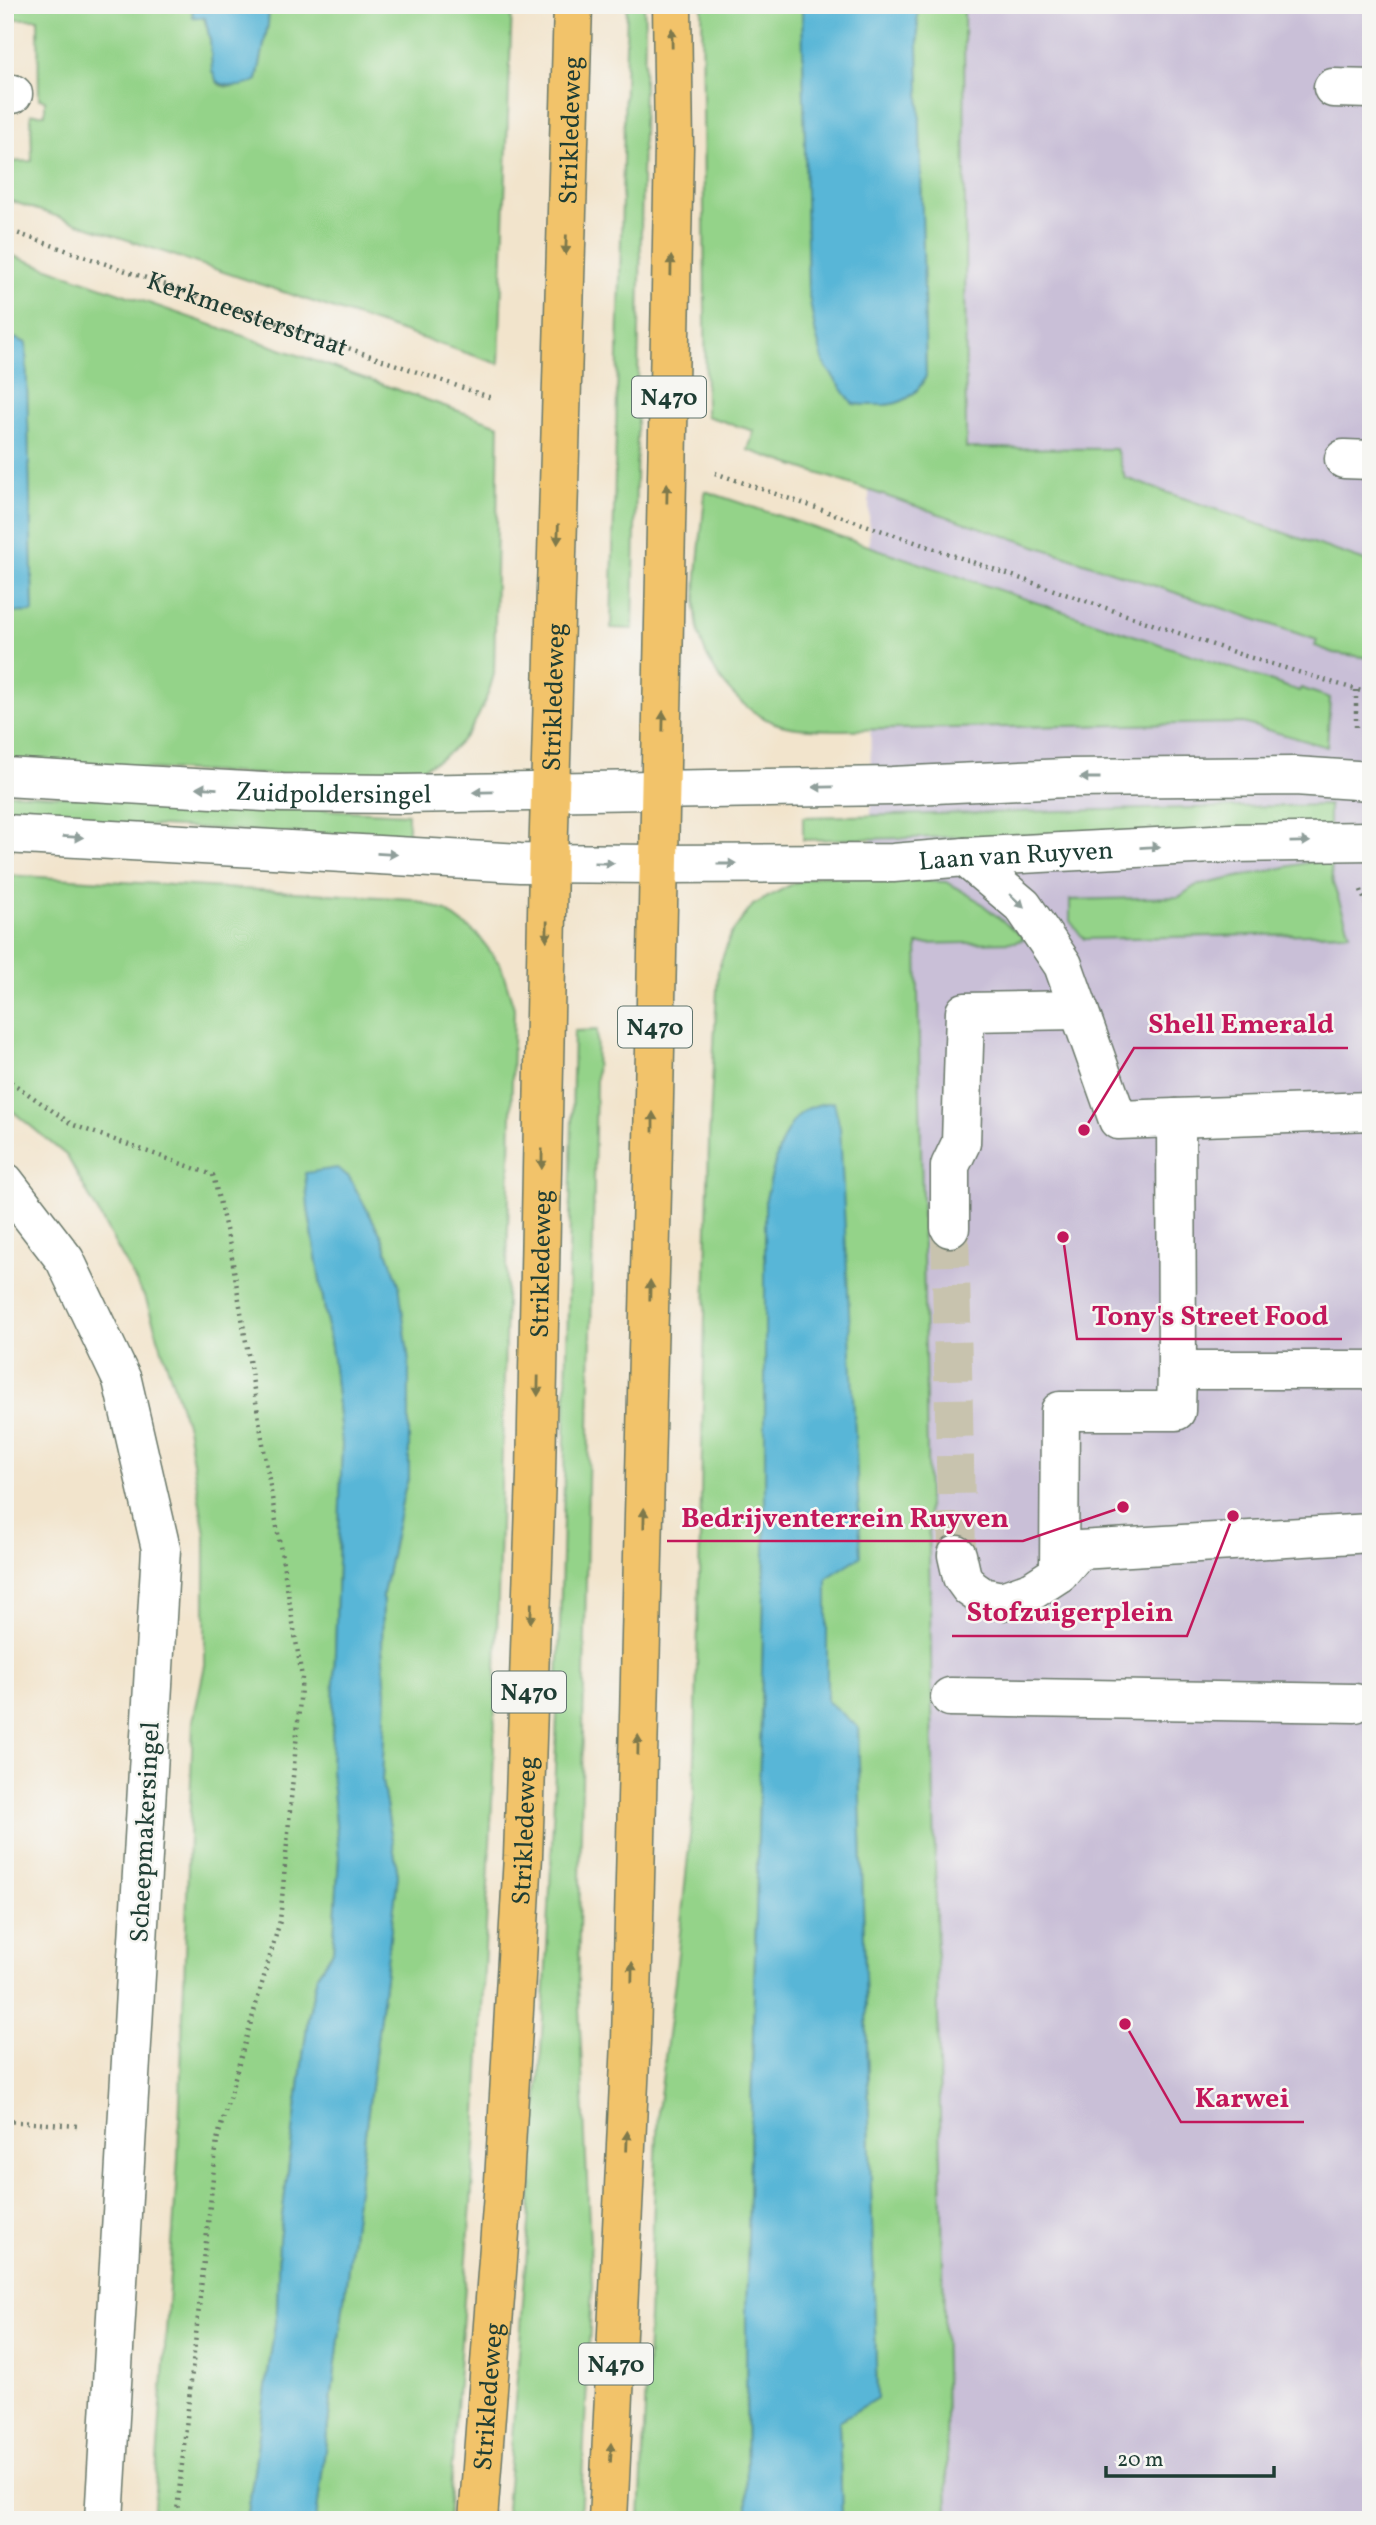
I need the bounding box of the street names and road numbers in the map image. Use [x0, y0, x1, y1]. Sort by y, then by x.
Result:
street label: Strikledeweg [551, 55, 592, 205]
street label: Kerkmeesterstraat [142, 264, 353, 367]
road number: N470 [632, 376, 706, 418]
street label: Strikledeweg [535, 622, 575, 772]
street label: Zuidpoldersingel [235, 774, 432, 814]
street label: Laan van Ruyven [917, 833, 1114, 881]
road number: N470 [618, 1007, 692, 1048]
street label: Strikledeweg [523, 1189, 562, 1339]
road number: N470 [492, 1672, 566, 1712]
street label: Scheepmakersingel [122, 1721, 170, 1943]
street label: Strikledeweg [504, 1756, 546, 1906]
street label: Strikledeweg [466, 2321, 513, 2472]
road number: N470 [579, 2344, 653, 2384]

